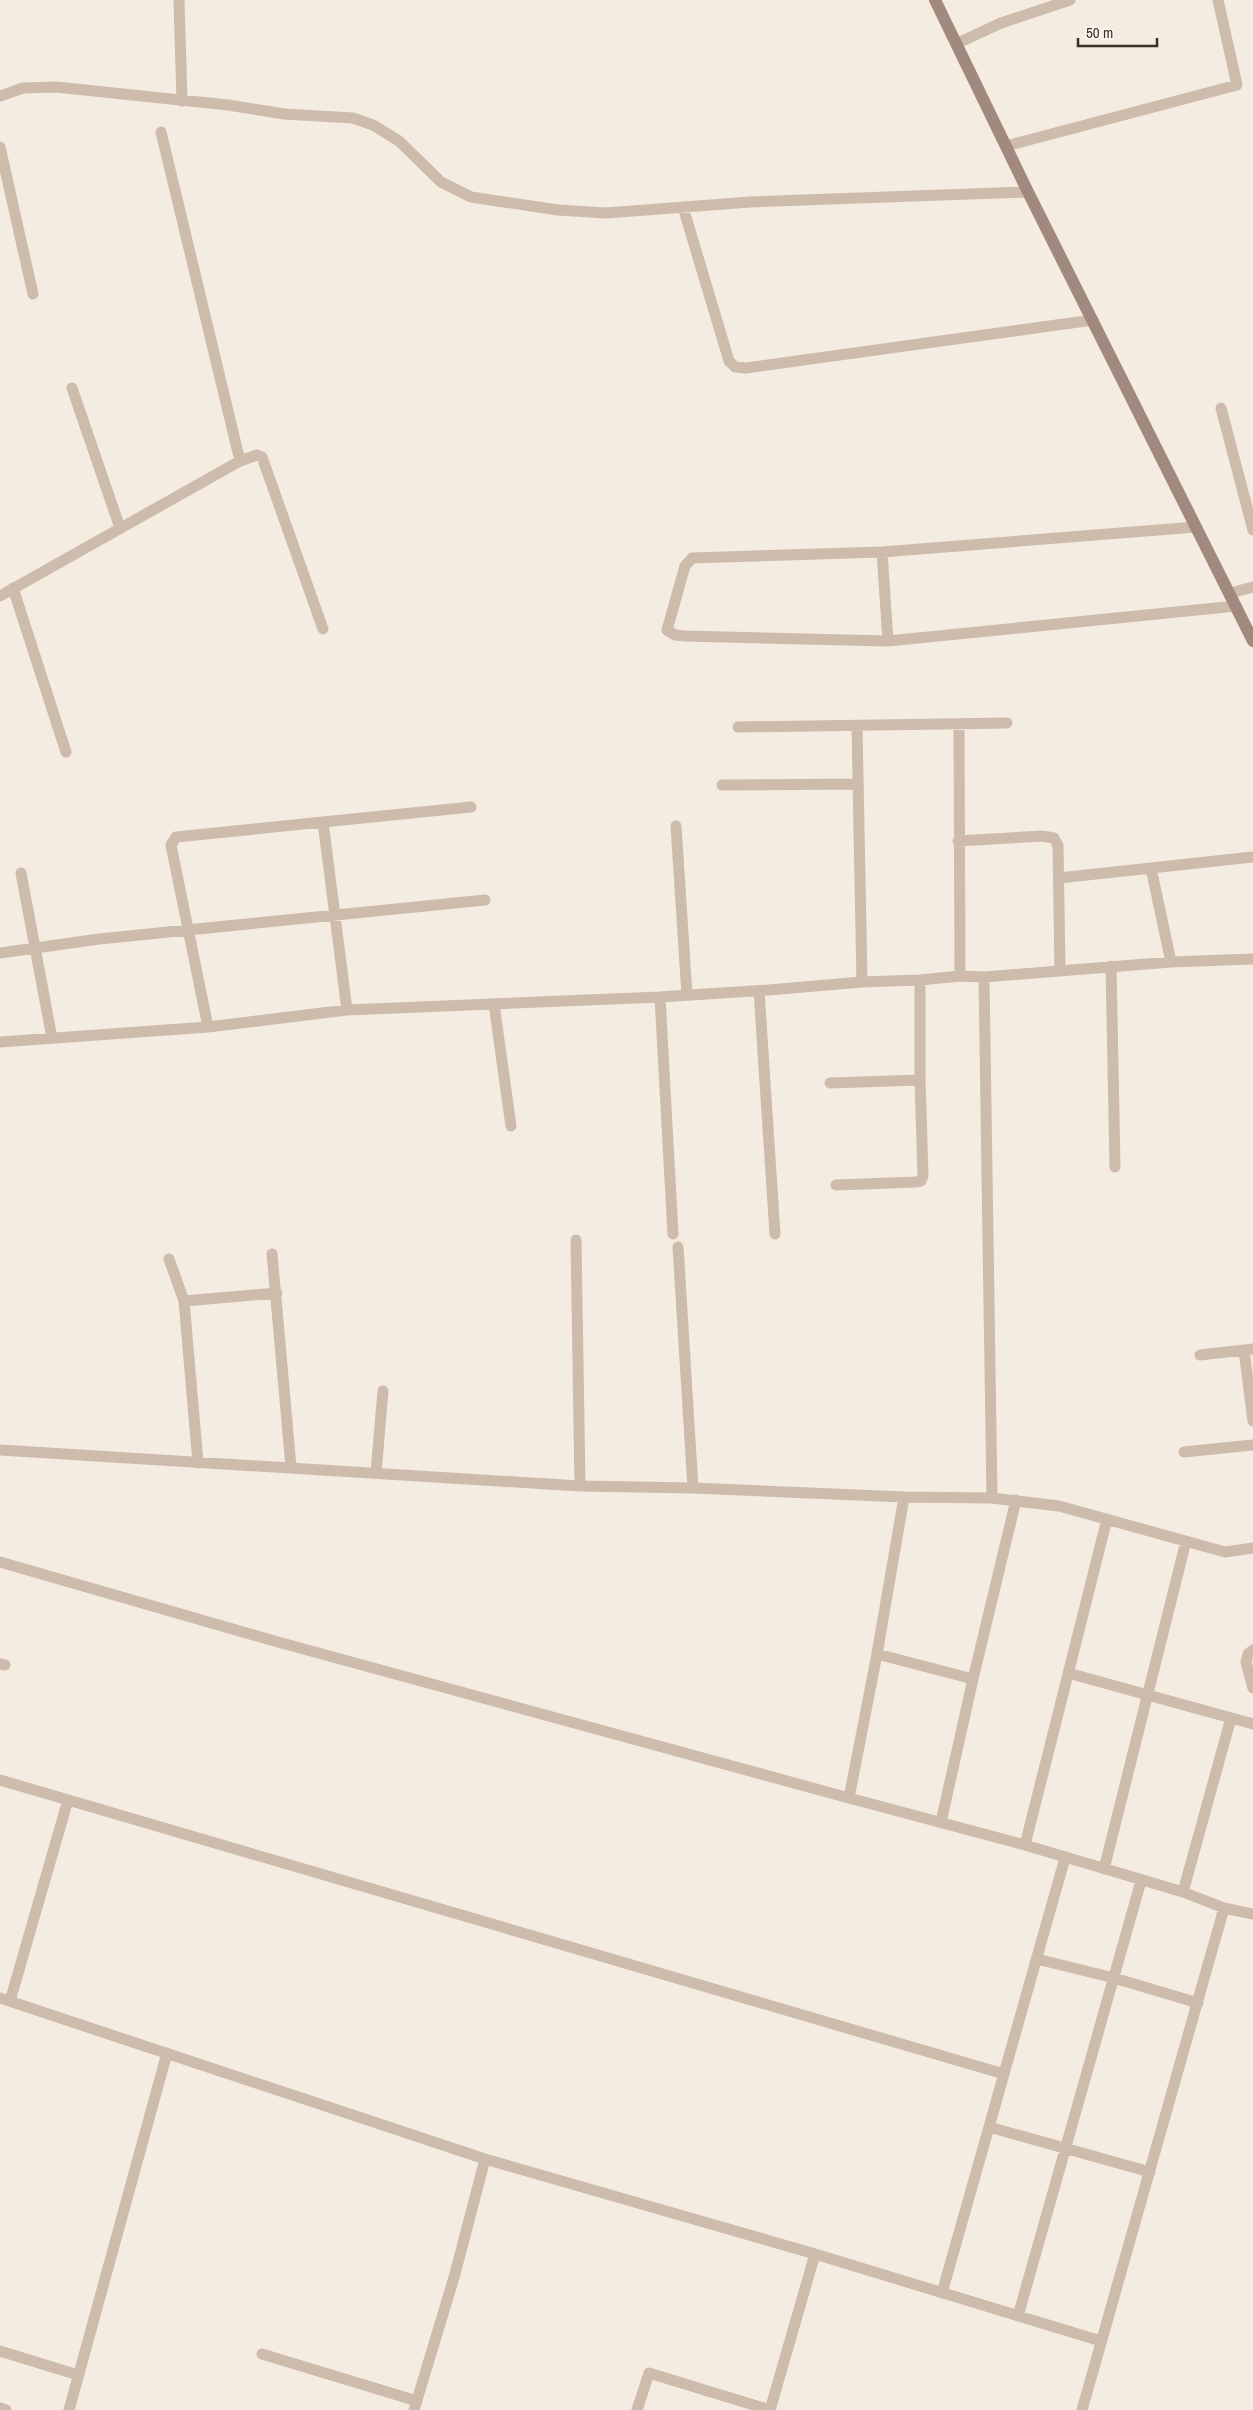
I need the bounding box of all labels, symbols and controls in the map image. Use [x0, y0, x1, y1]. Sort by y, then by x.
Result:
scale bar [1078, 15, 1157, 47]
text: 50 m [1086, 22, 1113, 43]

